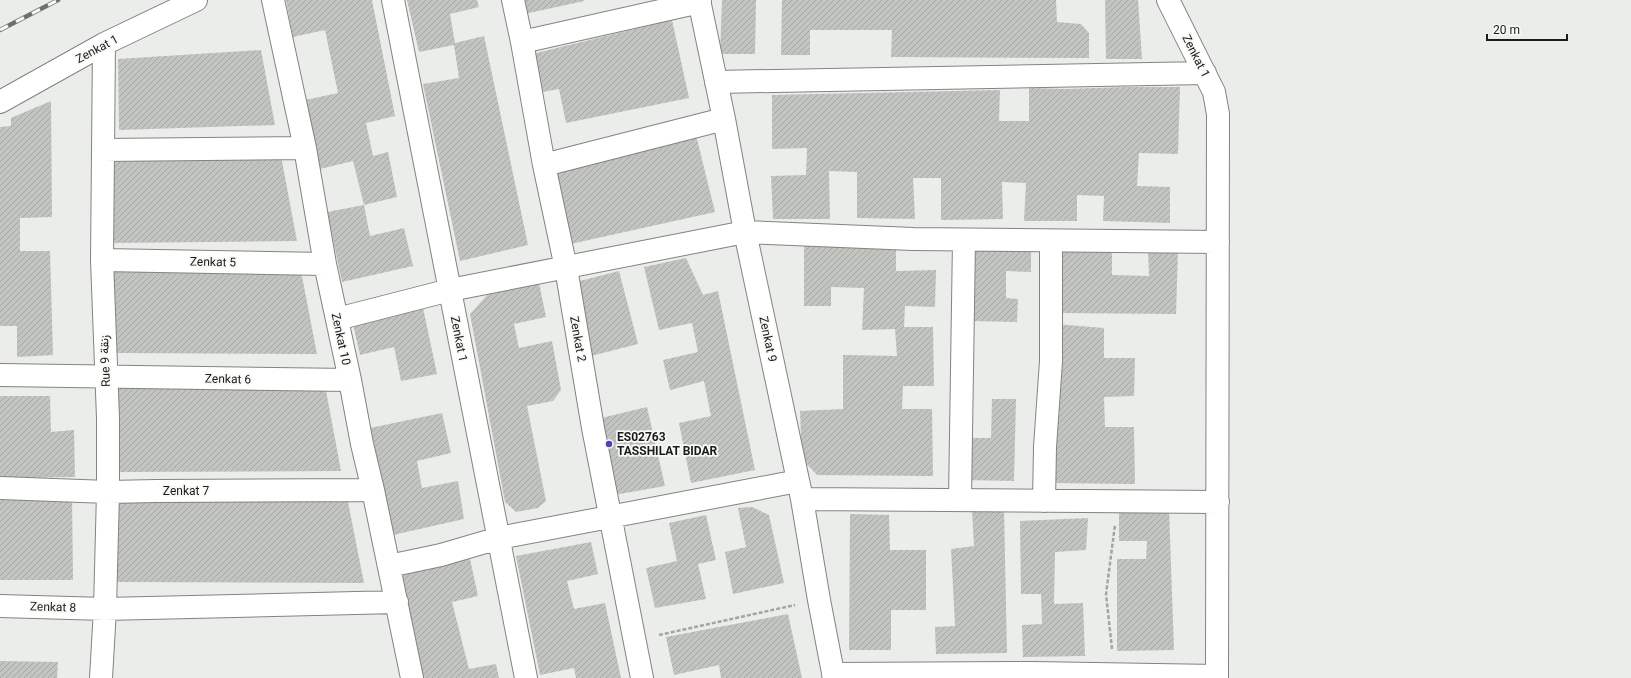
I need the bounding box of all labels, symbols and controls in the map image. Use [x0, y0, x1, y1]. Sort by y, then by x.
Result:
scale bar [1487, 16, 1567, 42]
text: 20 m [1493, 23, 1520, 37]
street label: Zenkat 1 [73, 32, 121, 66]
street label: Zenkat 1 [1179, 32, 1213, 80]
street label: Zenkat 5 [190, 255, 237, 269]
street label: Zenkat 10 [329, 312, 353, 367]
street label: Zenkat 1 [448, 315, 470, 363]
street label: Zenkat 2 [567, 315, 589, 363]
street label: Zenkat 9 [756, 315, 780, 363]
street label: Rue 9 زنقة [97, 335, 114, 387]
street label: Zenkat 6 [205, 372, 252, 386]
place label: ES02763 TASSHILAT BIDAR [617, 430, 718, 458]
marker: ES02763 TASSHILAT BIDAR [604, 439, 614, 449]
street label: Zenkat 7 [163, 484, 209, 498]
street label: Zenkat 8 [30, 599, 77, 615]

